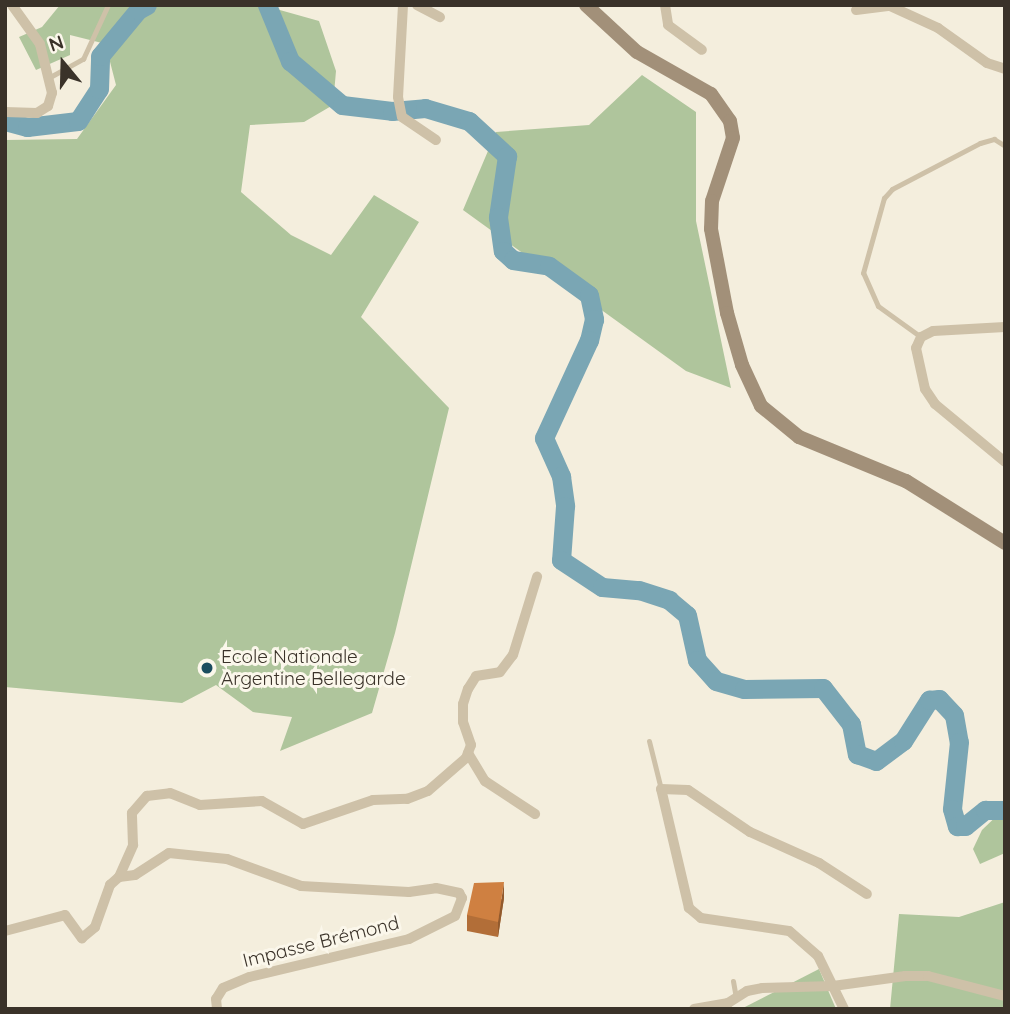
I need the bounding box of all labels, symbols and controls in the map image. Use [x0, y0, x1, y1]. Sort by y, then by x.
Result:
north arrow [28, 28, 98, 98]
text: N [46, 30, 67, 57]
place label: Ecole Nationale Argentine Bellegarde [221, 646, 406, 690]
marker: Ecole Nationale Argentine Bellegarde [199, 660, 215, 676]
street label: Impasse Brémond [241, 912, 401, 972]

